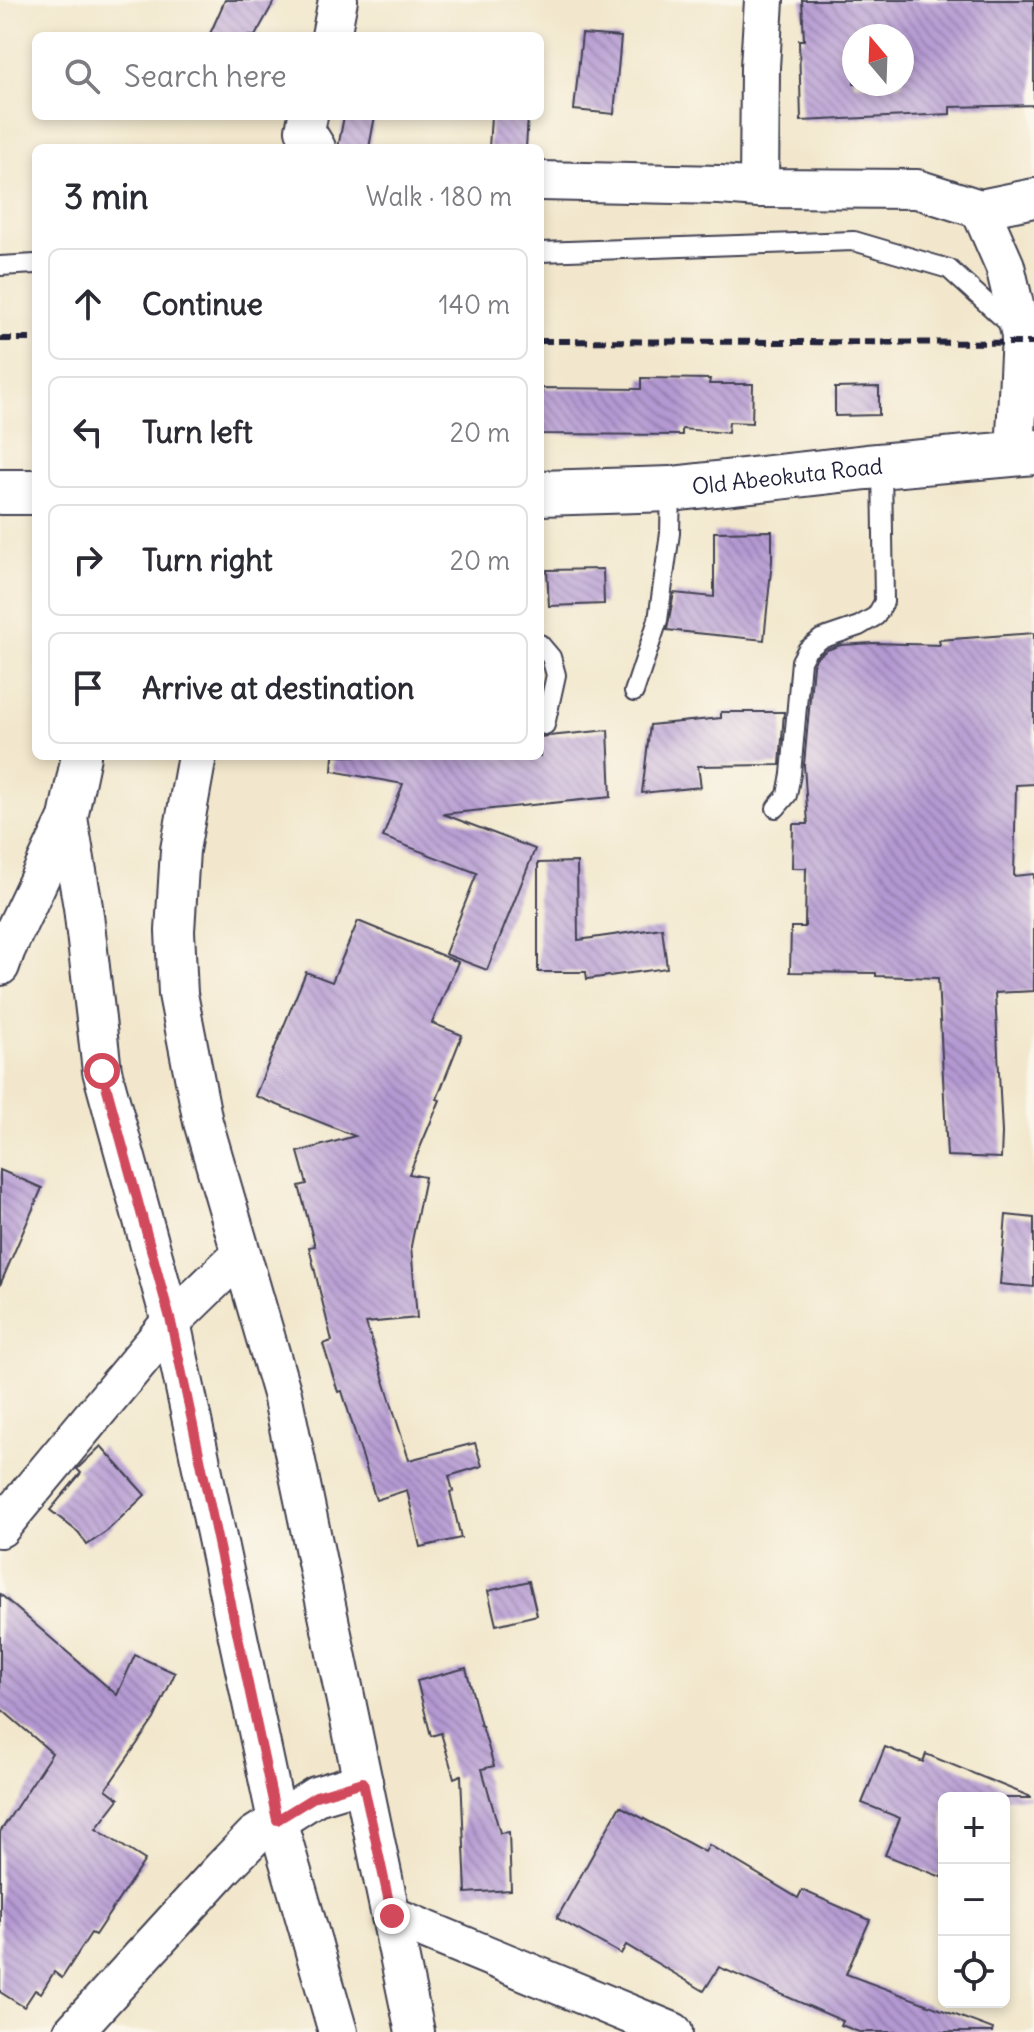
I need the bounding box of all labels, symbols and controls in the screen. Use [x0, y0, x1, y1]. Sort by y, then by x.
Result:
north arrow [842, 24, 914, 96]
search box [32, 32, 544, 120]
icon: search [60, 54, 104, 98]
text: Search here [124, 57, 287, 95]
text: 3 min [64, 175, 149, 218]
text: Walk · 180 m [366, 180, 512, 213]
icon: ahead [66, 282, 110, 326]
text: Continue [142, 285, 263, 323]
text: 140 m [439, 288, 510, 321]
icon: left [66, 410, 110, 454]
text: Turn left [142, 413, 253, 451]
text: 20 m [450, 416, 510, 449]
street label: Old Abeokuta Road [690, 452, 884, 501]
icon: right [66, 538, 110, 582]
text: Turn right [142, 541, 273, 579]
text: 20 m [450, 544, 510, 577]
icon: arrive [66, 666, 110, 710]
text: Arrive at destination [142, 669, 414, 707]
route start [84, 1053, 120, 1089]
map controls [938, 1792, 1010, 2008]
button: + [938, 1792, 1010, 1864]
button: − [938, 1864, 1010, 1936]
route end [374, 1898, 410, 1934]
button: locate [938, 1936, 1010, 2008]

